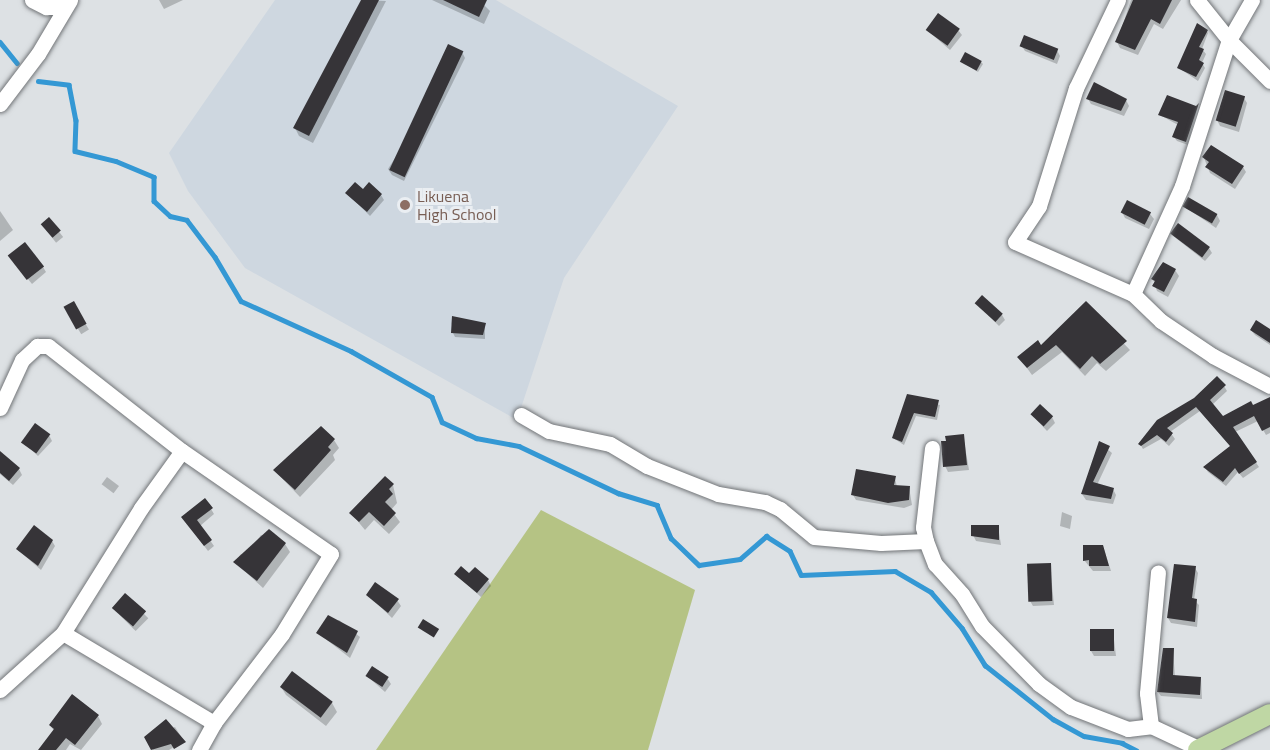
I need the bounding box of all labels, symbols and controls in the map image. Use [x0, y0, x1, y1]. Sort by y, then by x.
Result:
place label: Likuena High School [417, 186, 496, 224]
marker: Likuena High School [398, 198, 412, 212]

